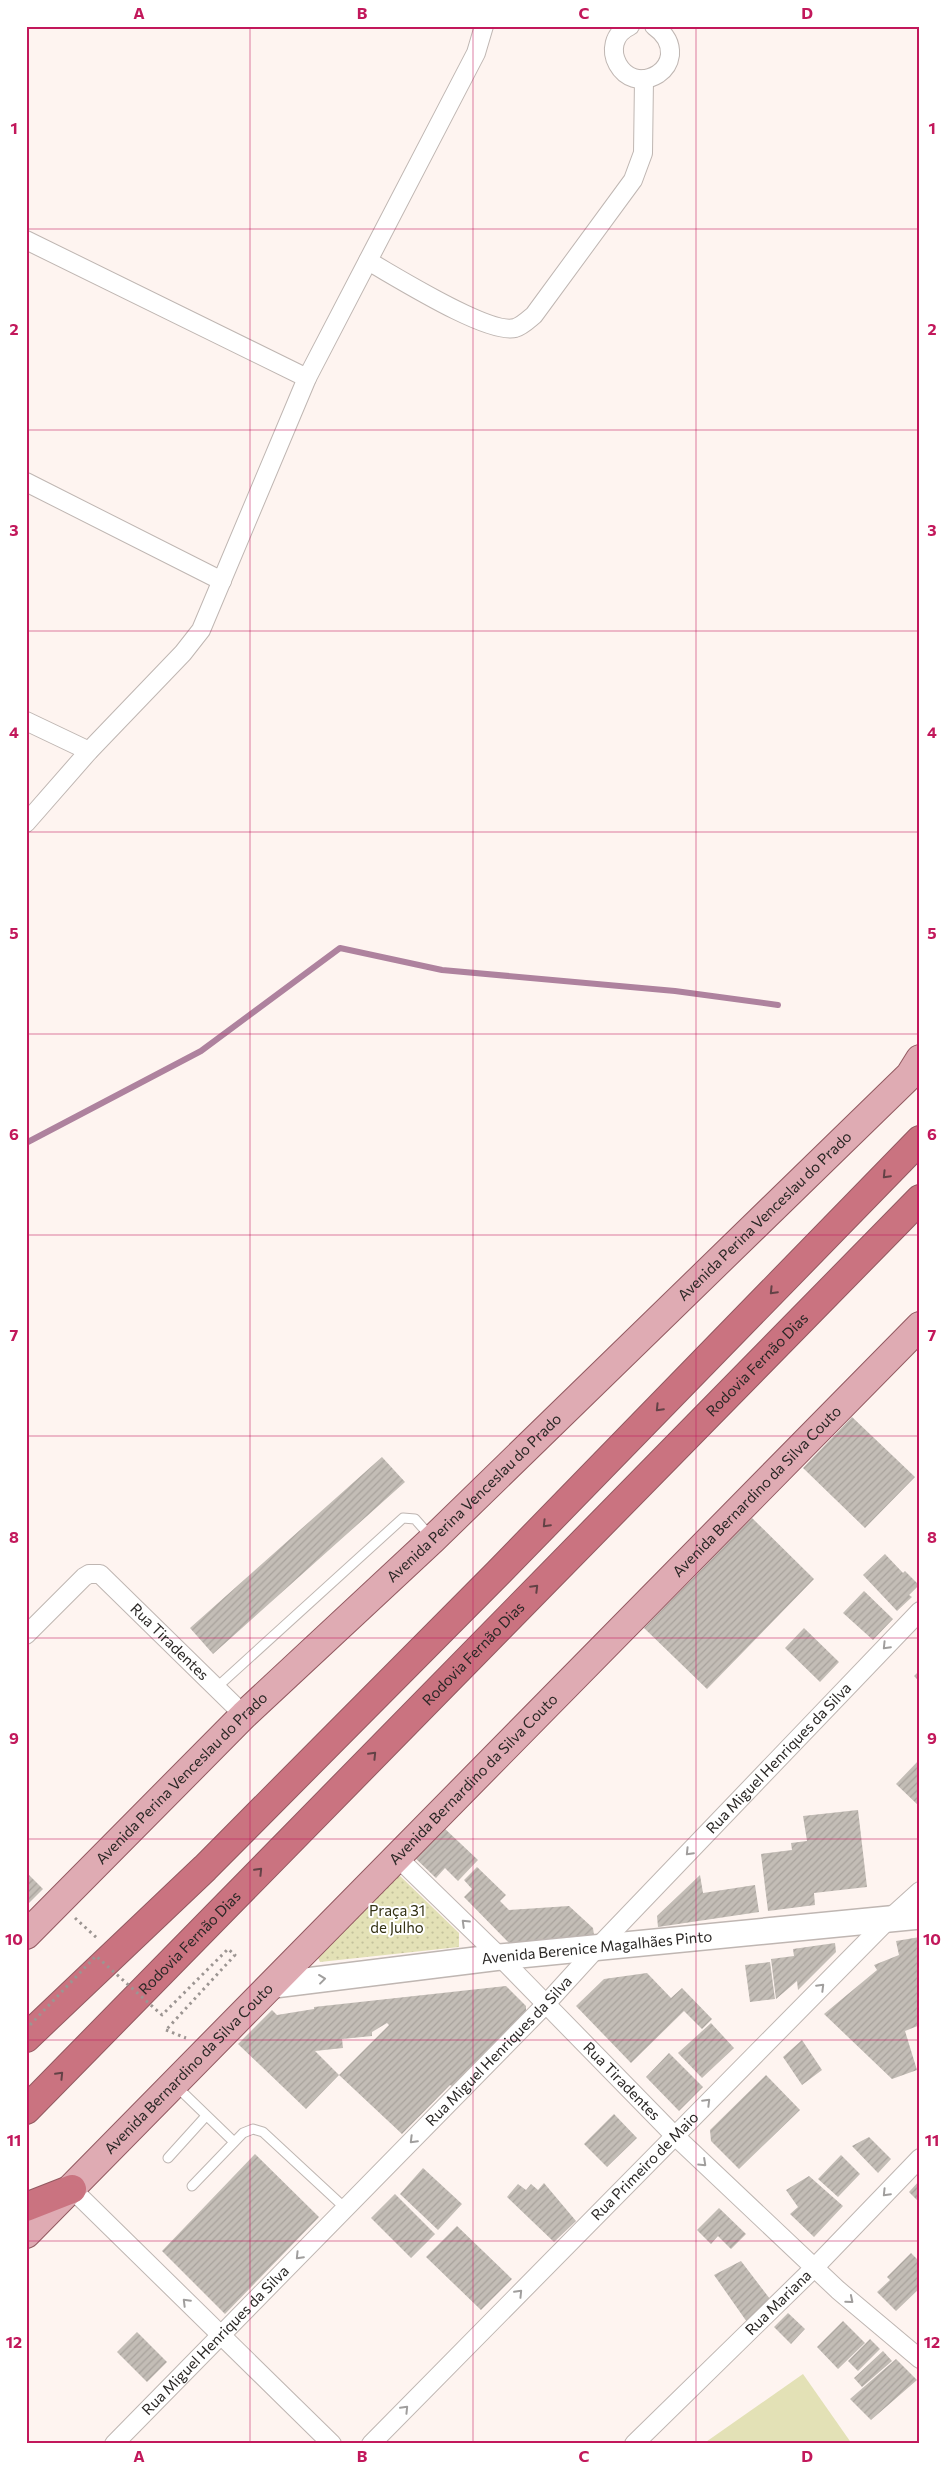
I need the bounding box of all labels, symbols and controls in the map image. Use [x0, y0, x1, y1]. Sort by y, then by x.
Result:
text: A [133, 3, 145, 22]
text: B [357, 3, 368, 22]
text: C [579, 3, 590, 22]
text: D [801, 3, 813, 22]
text: 1 [10, 118, 18, 137]
text: 1 [928, 118, 936, 137]
text: 2 [9, 319, 19, 338]
text: 2 [927, 319, 937, 338]
text: 3 [9, 520, 19, 539]
text: 3 [927, 520, 937, 539]
text: 4 [9, 722, 19, 741]
text: 4 [927, 722, 937, 741]
text: 5 [9, 923, 19, 942]
text: 5 [927, 923, 937, 942]
text: 6 [9, 1124, 19, 1143]
text: 6 [927, 1124, 937, 1143]
street label: Avenida Perina Venceslau do Prado [674, 1127, 855, 1304]
one-way arrow [883, 1169, 892, 1178]
one-way arrow [769, 1285, 778, 1294]
street label: Rodovia Fernão Dias [702, 1308, 811, 1420]
text: 7 [10, 1325, 19, 1344]
text: 7 [928, 1325, 937, 1344]
one-way arrow [656, 1402, 665, 1411]
street label: Avenida Bernardino da Silva Couto [668, 1402, 844, 1580]
street label: Avenida Perina Venceslau do Prado [382, 1409, 565, 1586]
one-way arrow [543, 1518, 552, 1527]
text: 8 [9, 1527, 19, 1546]
text: 8 [927, 1527, 937, 1546]
one-way arrow [530, 1585, 539, 1594]
street label: Rodovia Fernão Dias [418, 1597, 528, 1709]
street label: Rua Tiradentes [127, 1599, 213, 1684]
one-way arrow [883, 1640, 892, 1649]
street label: Rua Miguel Henriques da Silva [702, 1678, 854, 1837]
street label: Avenida Perina Venceslau do Prado [92, 1688, 271, 1867]
street label: Avenida Bernardino da Silva Couto [385, 1689, 561, 1868]
text: 9 [9, 1728, 19, 1747]
text: 9 [927, 1728, 937, 1747]
one-way arrow [367, 1752, 376, 1761]
one-way arrow [686, 1846, 695, 1855]
one-way arrow [254, 1868, 263, 1877]
street label: Rodovia Fernão Dias [134, 1887, 244, 1998]
park label: Praça 31 de Julho [369, 1901, 425, 1936]
one-way arrow [461, 1920, 470, 1929]
street label: Avenida Berenice Magalhães Pinto [480, 1926, 713, 1967]
text: 10 [5, 1929, 23, 1948]
text: 10 [923, 1929, 941, 1948]
street label: Rua Miguel Henriques da Silva [421, 1972, 575, 2129]
one-way arrow [318, 1974, 326, 1985]
street label: Avenida Bernardino da Silva Couto [100, 1979, 276, 2157]
one-way arrow [815, 1984, 824, 1993]
street label: Rua Tiradentes [580, 2038, 665, 2124]
one-way arrow [54, 2072, 63, 2081]
one-way arrow [701, 2099, 710, 2108]
street label: Rua Primeiro de Maio [587, 2108, 702, 2224]
text: 11 [7, 2130, 21, 2149]
text: 11 [925, 2130, 939, 2149]
one-way arrow [409, 2134, 418, 2143]
one-way arrow [698, 2157, 707, 2166]
one-way arrow [883, 2188, 892, 2197]
one-way arrow [296, 2250, 305, 2259]
street label: Rua Miguel Henriques da Silva [138, 2261, 292, 2418]
street label: Rua Mariana [741, 2266, 815, 2338]
one-way arrow [513, 2290, 522, 2299]
one-way arrow [845, 2295, 854, 2304]
one-way arrow [183, 2299, 192, 2308]
text: 12 [6, 2332, 22, 2351]
text: 12 [924, 2332, 940, 2351]
one-way arrow [399, 2406, 408, 2415]
text: A [133, 2446, 145, 2465]
text: B [357, 2446, 368, 2465]
text: C [579, 2446, 590, 2465]
text: D [801, 2446, 813, 2465]

